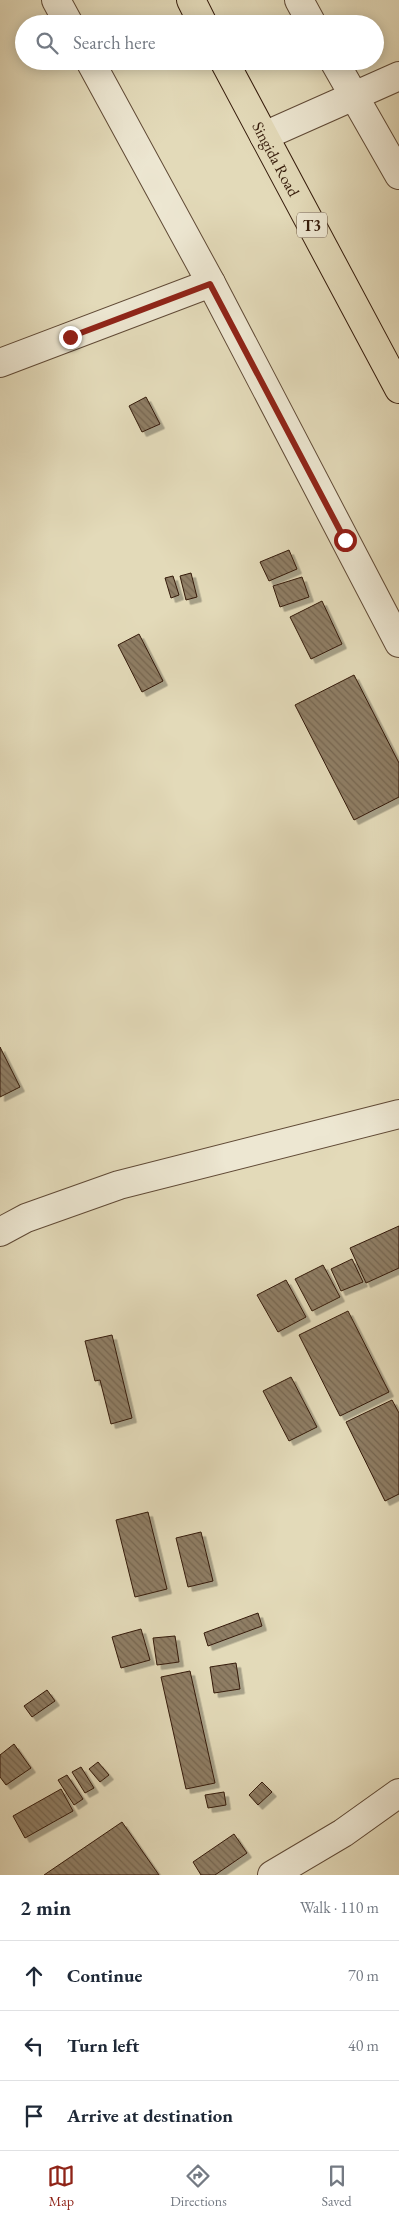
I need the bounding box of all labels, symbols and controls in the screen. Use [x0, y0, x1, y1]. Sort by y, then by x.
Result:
search box [15, 15, 384, 70]
icon: search [33, 29, 61, 57]
text: Search here [73, 30, 155, 55]
street label: Singida Road [248, 118, 305, 201]
road number: T3 [297, 212, 327, 238]
route end [59, 326, 82, 349]
route start [334, 529, 357, 552]
text: 2 min [20, 1894, 71, 1921]
text: Walk · 110 m [300, 1897, 379, 1918]
icon: ahead [20, 1962, 48, 1990]
text: Continue [67, 1963, 142, 1988]
text: 70 m [348, 1965, 379, 1986]
icon: left [20, 2032, 48, 2060]
text: Turn left [67, 2033, 139, 2058]
text: 40 m [348, 2035, 379, 2056]
icon: arrive [20, 2102, 48, 2130]
text: Arrive at destination [67, 2103, 233, 2128]
tab: Map [47, 2162, 75, 2210]
tab: Directions [170, 2162, 227, 2210]
tab: Saved [322, 2162, 352, 2210]

